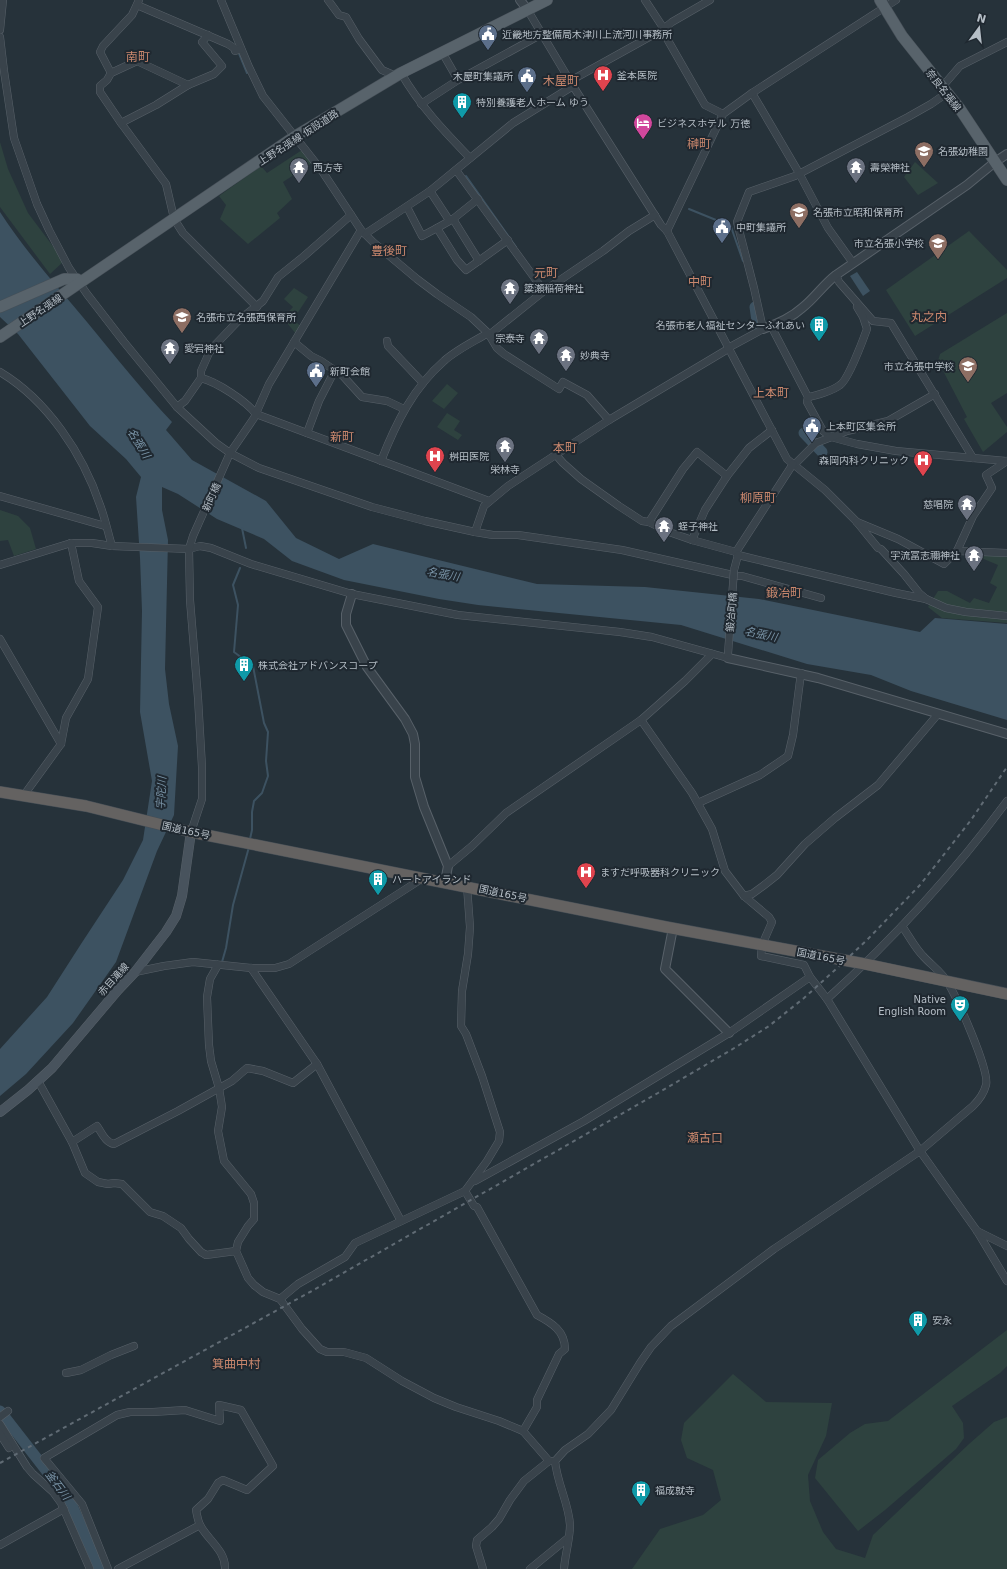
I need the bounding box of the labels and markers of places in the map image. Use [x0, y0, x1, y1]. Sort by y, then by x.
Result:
public building icon: 近畿地方整備局木津川上流河川事務所 [477, 23, 499, 51]
place label: 近畿地方整備局木津川上流河川事務所 [502, 29, 672, 40]
hospital icon: 釜本医院 [592, 64, 614, 92]
public building icon: 木屋町集議所 [516, 65, 538, 93]
place label: 釜本医院 [617, 70, 657, 81]
place label: 木屋町集議所 [453, 71, 513, 82]
building icon: 特別養護老人ホーム ゆう [451, 91, 473, 119]
place label: 特別養護老人ホーム ゆう [476, 97, 589, 108]
hotel icon: ビジネスホテル 万徳 [632, 112, 654, 140]
place label: ビジネスホテル 万徳 [657, 118, 750, 129]
school or university icon: 名張幼稚園 [913, 140, 935, 168]
place label: 名張幼稚園 [938, 146, 988, 157]
temple icon: 西方寺 [288, 156, 310, 184]
temple icon: 壽榮神社 [845, 156, 867, 184]
place label: 西方寺 [313, 162, 343, 173]
place label: 壽榮神社 [870, 162, 910, 173]
school or university icon: 名張市立昭和保育所 [788, 201, 810, 229]
place label: 名張市立昭和保育所 [813, 207, 903, 218]
public building icon: 中町集議所 [711, 216, 733, 244]
place label: 中町集議所 [736, 222, 786, 233]
school or university icon: 市立名張小学校 [927, 232, 949, 260]
place label: 市立名張小学校 [854, 238, 924, 249]
temple icon: 簗瀬稲荷神社 [499, 277, 521, 305]
place label: 簗瀬稲荷神社 [524, 283, 584, 294]
school or university icon: 名張市立名張西保育所 [171, 306, 193, 334]
place label: 名張市立名張西保育所 [196, 312, 296, 323]
building icon: 名張市老人福祉センターふれあい [808, 314, 830, 342]
place label: 名張市老人福祉センターふれあい [655, 320, 805, 331]
temple icon: 宗泰寺 [528, 327, 550, 355]
place label: 宗泰寺 [495, 333, 525, 344]
temple icon: 愛宕神社 [159, 337, 181, 365]
place label: 愛宕神社 [184, 343, 224, 354]
temple icon: 妙典寺 [555, 344, 577, 372]
place label: 妙典寺 [580, 350, 610, 361]
school or university icon: 市立名張中学校 [957, 355, 979, 383]
public building icon: 新町会館 [305, 360, 327, 388]
place label: 市立名張中学校 [884, 361, 954, 372]
place label: 新町会館 [330, 366, 370, 377]
public building icon: 上本町区集会所 [801, 415, 823, 443]
place label: 上本町区集会所 [826, 421, 896, 432]
temple icon: 栄林寺 [494, 435, 516, 463]
hospital icon: 桝田医院 [424, 445, 446, 473]
hospital icon: 森岡内科クリニック [912, 449, 934, 477]
place label: 桝田医院 [449, 451, 489, 462]
place label: 森岡内科クリニック [819, 455, 909, 466]
place label: 栄林寺 [490, 464, 520, 475]
temple icon: 慈唱院 [956, 493, 978, 521]
place label: 慈唱院 [923, 499, 953, 510]
temple icon: 蛭子神社 [653, 515, 675, 543]
place label: 蛭子神社 [678, 521, 718, 532]
temple icon: 宇流冨志禰神社 [963, 544, 985, 572]
place label: 宇流冨志禰神社 [890, 550, 960, 561]
building icon: 株式会社アドバンスコープ [233, 654, 255, 682]
place label: 株式会社アドバンスコープ [258, 660, 378, 671]
hospital icon: ますだ呼吸器科クリニック [575, 861, 597, 889]
place label: ますだ呼吸器科クリニック [600, 867, 720, 878]
building icon: ハートアイランド [367, 868, 389, 896]
place label: ハートアイランド [392, 874, 472, 885]
place label: Native English Room [878, 994, 946, 1017]
theatre icon: Native English Room [949, 994, 971, 1022]
building icon: 安永 [907, 1309, 929, 1337]
place label: 安永 [932, 1315, 952, 1326]
building icon: 福成就寺 [630, 1479, 652, 1507]
place label: 福成就寺 [655, 1485, 695, 1496]

